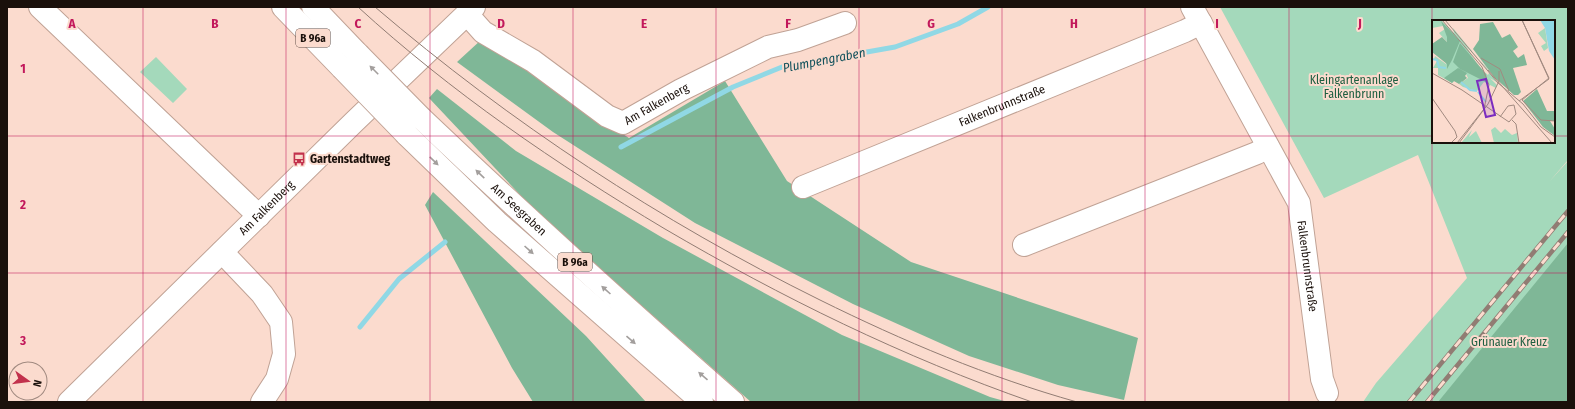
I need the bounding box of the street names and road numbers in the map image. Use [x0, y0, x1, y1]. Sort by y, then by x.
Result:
road number: B 96a [296, 29, 330, 47]
street label: Am Falkenberg [622, 80, 691, 128]
street label: Falkenbrunnstraße [957, 82, 1047, 130]
street label: Am Falkenberg [236, 178, 297, 238]
street label: Am Seegraben [488, 181, 549, 239]
street label: Falkenbrunnstraße [1294, 220, 1320, 313]
road number: B 96a [558, 253, 592, 271]

